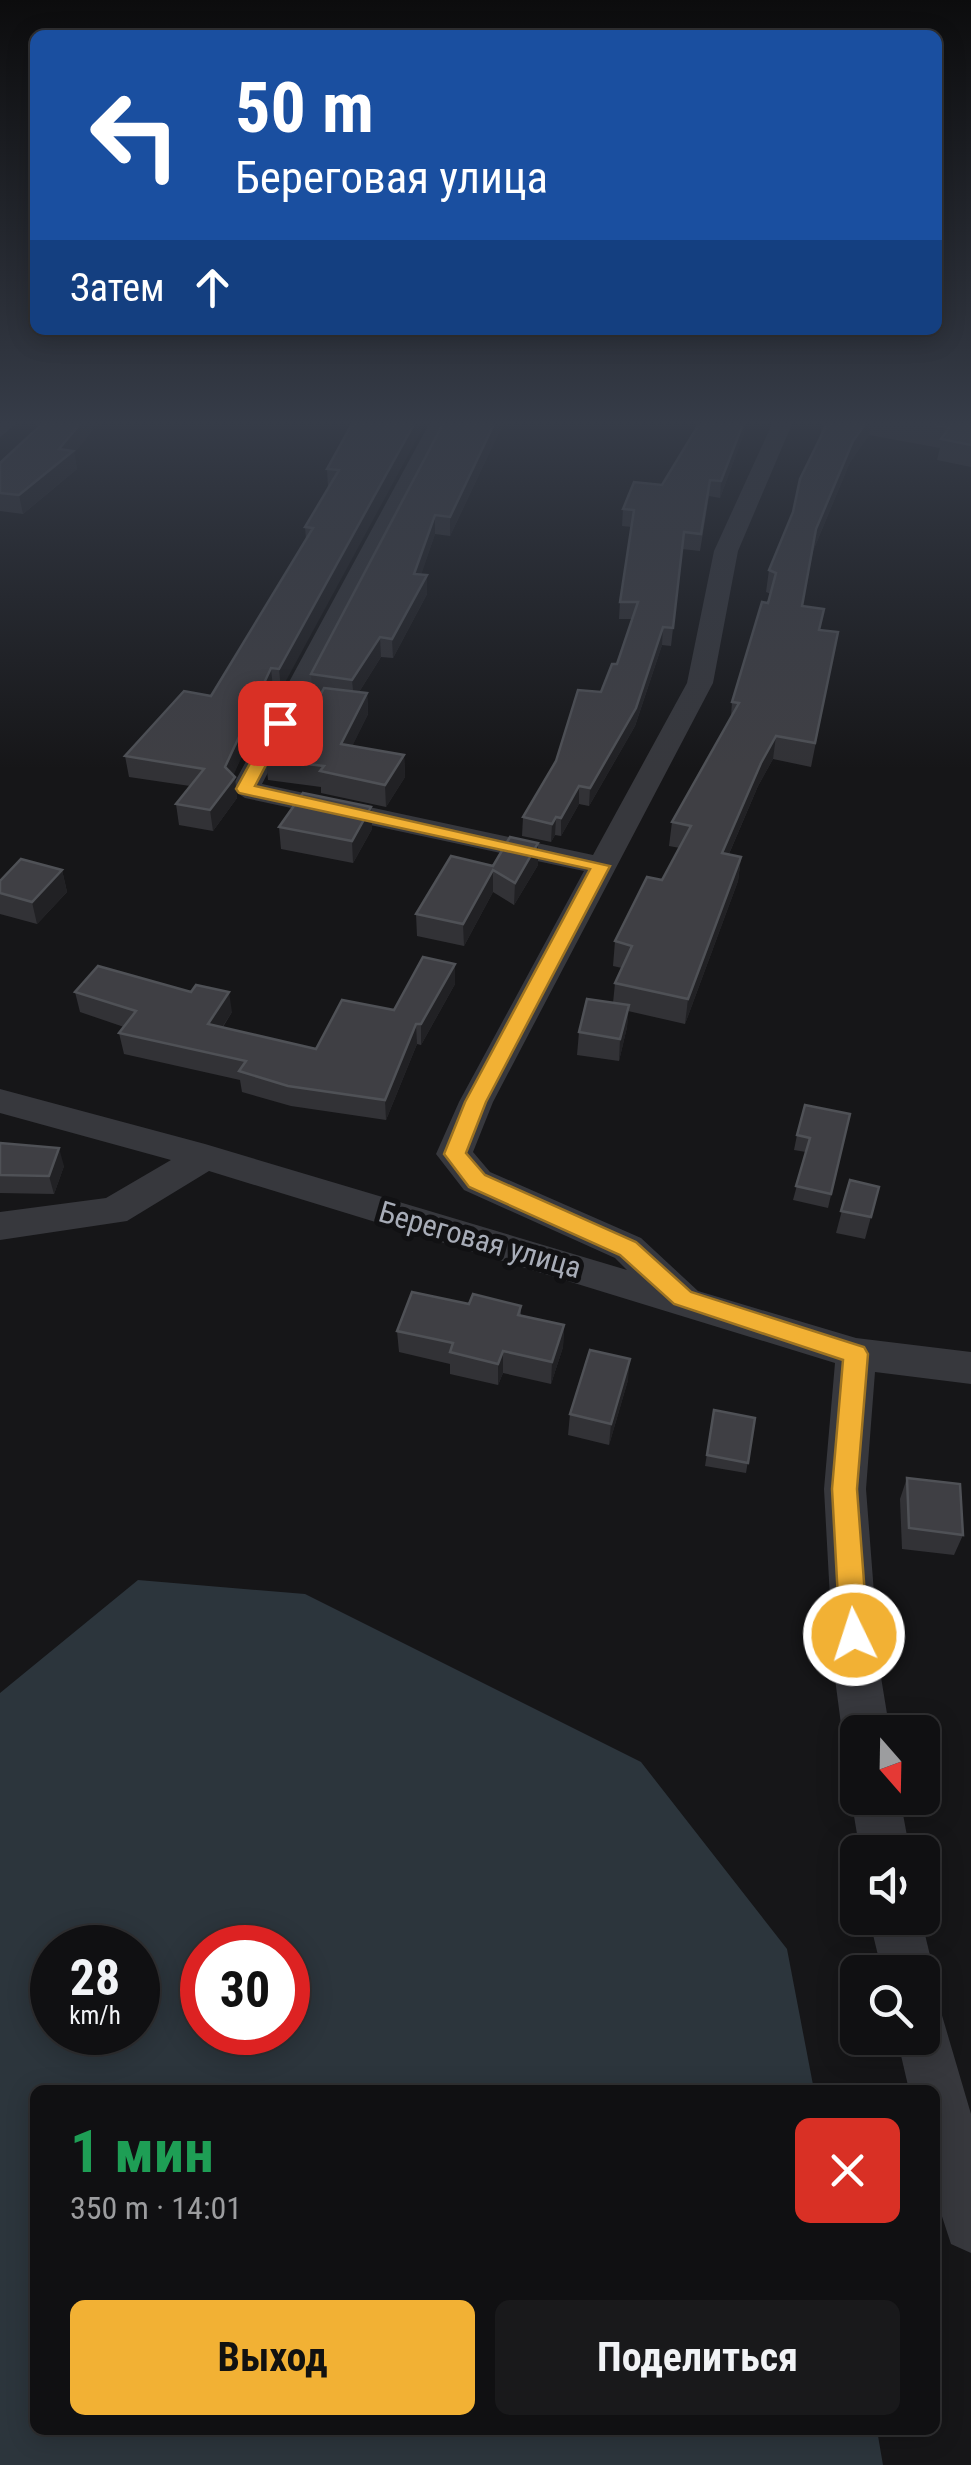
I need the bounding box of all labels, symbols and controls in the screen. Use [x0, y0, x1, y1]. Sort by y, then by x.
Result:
text: 50 m [235, 67, 374, 149]
icon: left [70, 70, 200, 200]
text: Береговая улица [235, 151, 548, 204]
icon: ahead [185, 260, 240, 315]
text: Затем [70, 266, 165, 310]
pin [238, 681, 323, 766]
icon: arrive [253, 696, 308, 751]
street label: Береговая улица [375, 1194, 585, 1285]
position arrow [802, 1583, 906, 1687]
north arrow [840, 1715, 940, 1815]
map controls [840, 1715, 940, 2055]
button: sound [840, 1835, 940, 1935]
speed limit sign: 30 [180, 1925, 310, 2055]
text: 28 [70, 1949, 120, 2007]
button: search [840, 1955, 940, 2055]
text: km/h [69, 2001, 121, 2030]
text: 1 мин [70, 2116, 214, 2187]
button: close [795, 2118, 900, 2223]
text: 350 m · 14:01 [70, 2189, 242, 2227]
button: Выход [70, 2300, 475, 2415]
button: Поделиться [495, 2300, 900, 2415]

